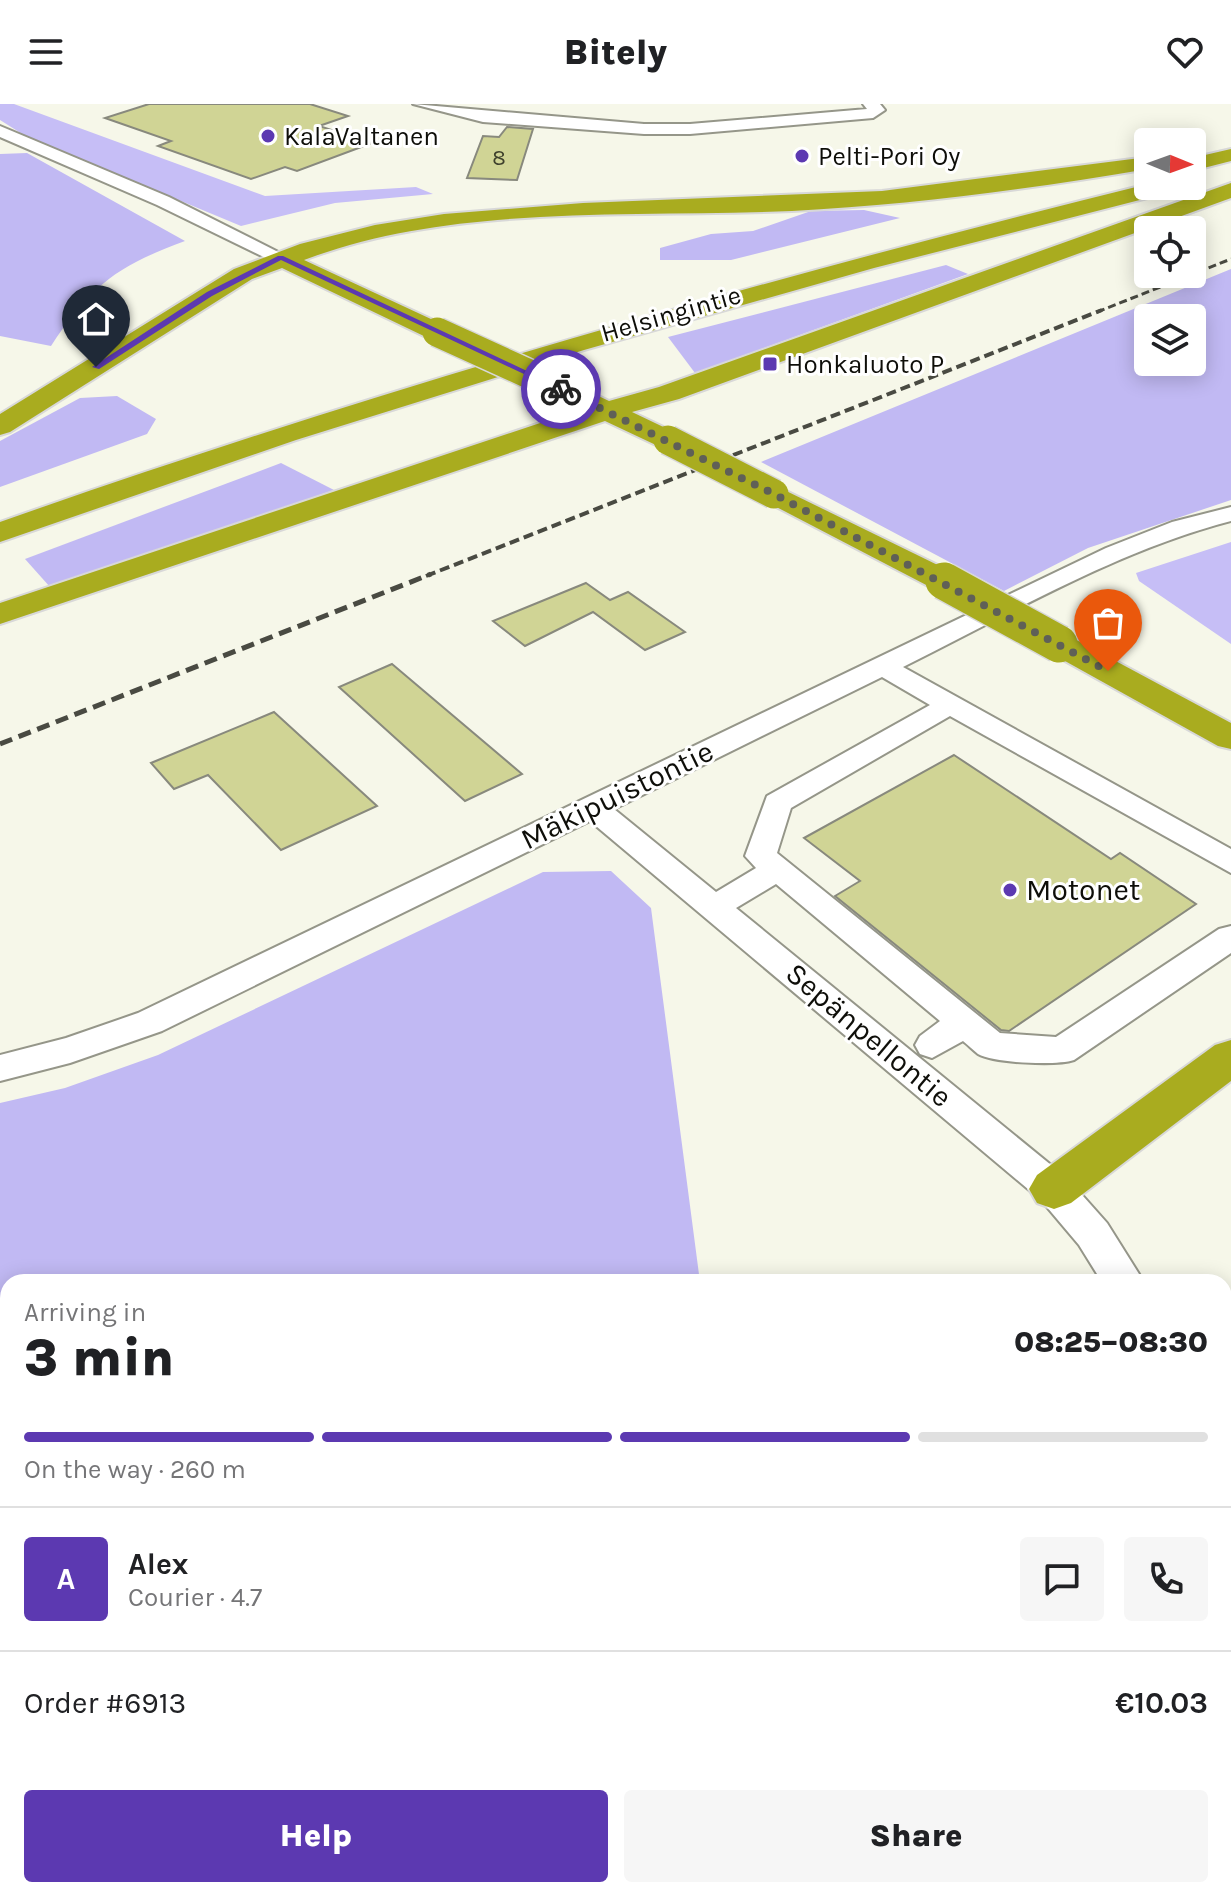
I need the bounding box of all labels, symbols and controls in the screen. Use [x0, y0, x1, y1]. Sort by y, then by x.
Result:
icon: menu [24, 30, 68, 74]
icon: heart [1163, 30, 1207, 74]
text: Bitely [564, 31, 667, 73]
place label: KalaValtanen [284, 121, 439, 152]
marker: KalaValtanen [259, 127, 277, 145]
north arrow [1134, 128, 1206, 200]
map controls [1134, 128, 1206, 376]
place label: Pelti-Pori Oy [818, 141, 960, 172]
house number: 8 [492, 145, 506, 171]
marker: Pelti-Pori Oy [793, 147, 811, 165]
button: locate [1134, 216, 1206, 288]
street label: Helsingintie [597, 279, 745, 349]
pin [62, 285, 130, 367]
icon: home [74, 297, 118, 341]
button: layers [1134, 304, 1206, 376]
courier [521, 349, 601, 429]
place label: Honkaluoto P [786, 349, 944, 380]
marker: Honkaluoto P [761, 355, 779, 373]
icon: bike [539, 367, 583, 411]
pin [1074, 589, 1142, 671]
icon: bag [1086, 601, 1130, 645]
street label: Mäkipuistontie [515, 733, 719, 857]
place label: Motonet [1026, 872, 1140, 908]
marker: Motonet [1001, 881, 1019, 899]
street label: Sepänpellontie [779, 955, 959, 1115]
text: Arriving in [24, 1297, 146, 1328]
text: 08:25–08:30 [1014, 1324, 1208, 1360]
text: 3 min [24, 1327, 174, 1388]
text: On the way · 260 m [24, 1454, 246, 1485]
button: chat [1020, 1537, 1104, 1621]
button: phone [1124, 1537, 1208, 1621]
text: Alex [128, 1546, 188, 1582]
text: A [57, 1561, 75, 1597]
text: Courier · 4.7 [128, 1582, 262, 1613]
text: Order #6913 [24, 1685, 186, 1721]
text: €10.03 [1115, 1685, 1208, 1721]
button: Help [24, 1790, 608, 1882]
button: Share [624, 1790, 1208, 1882]

